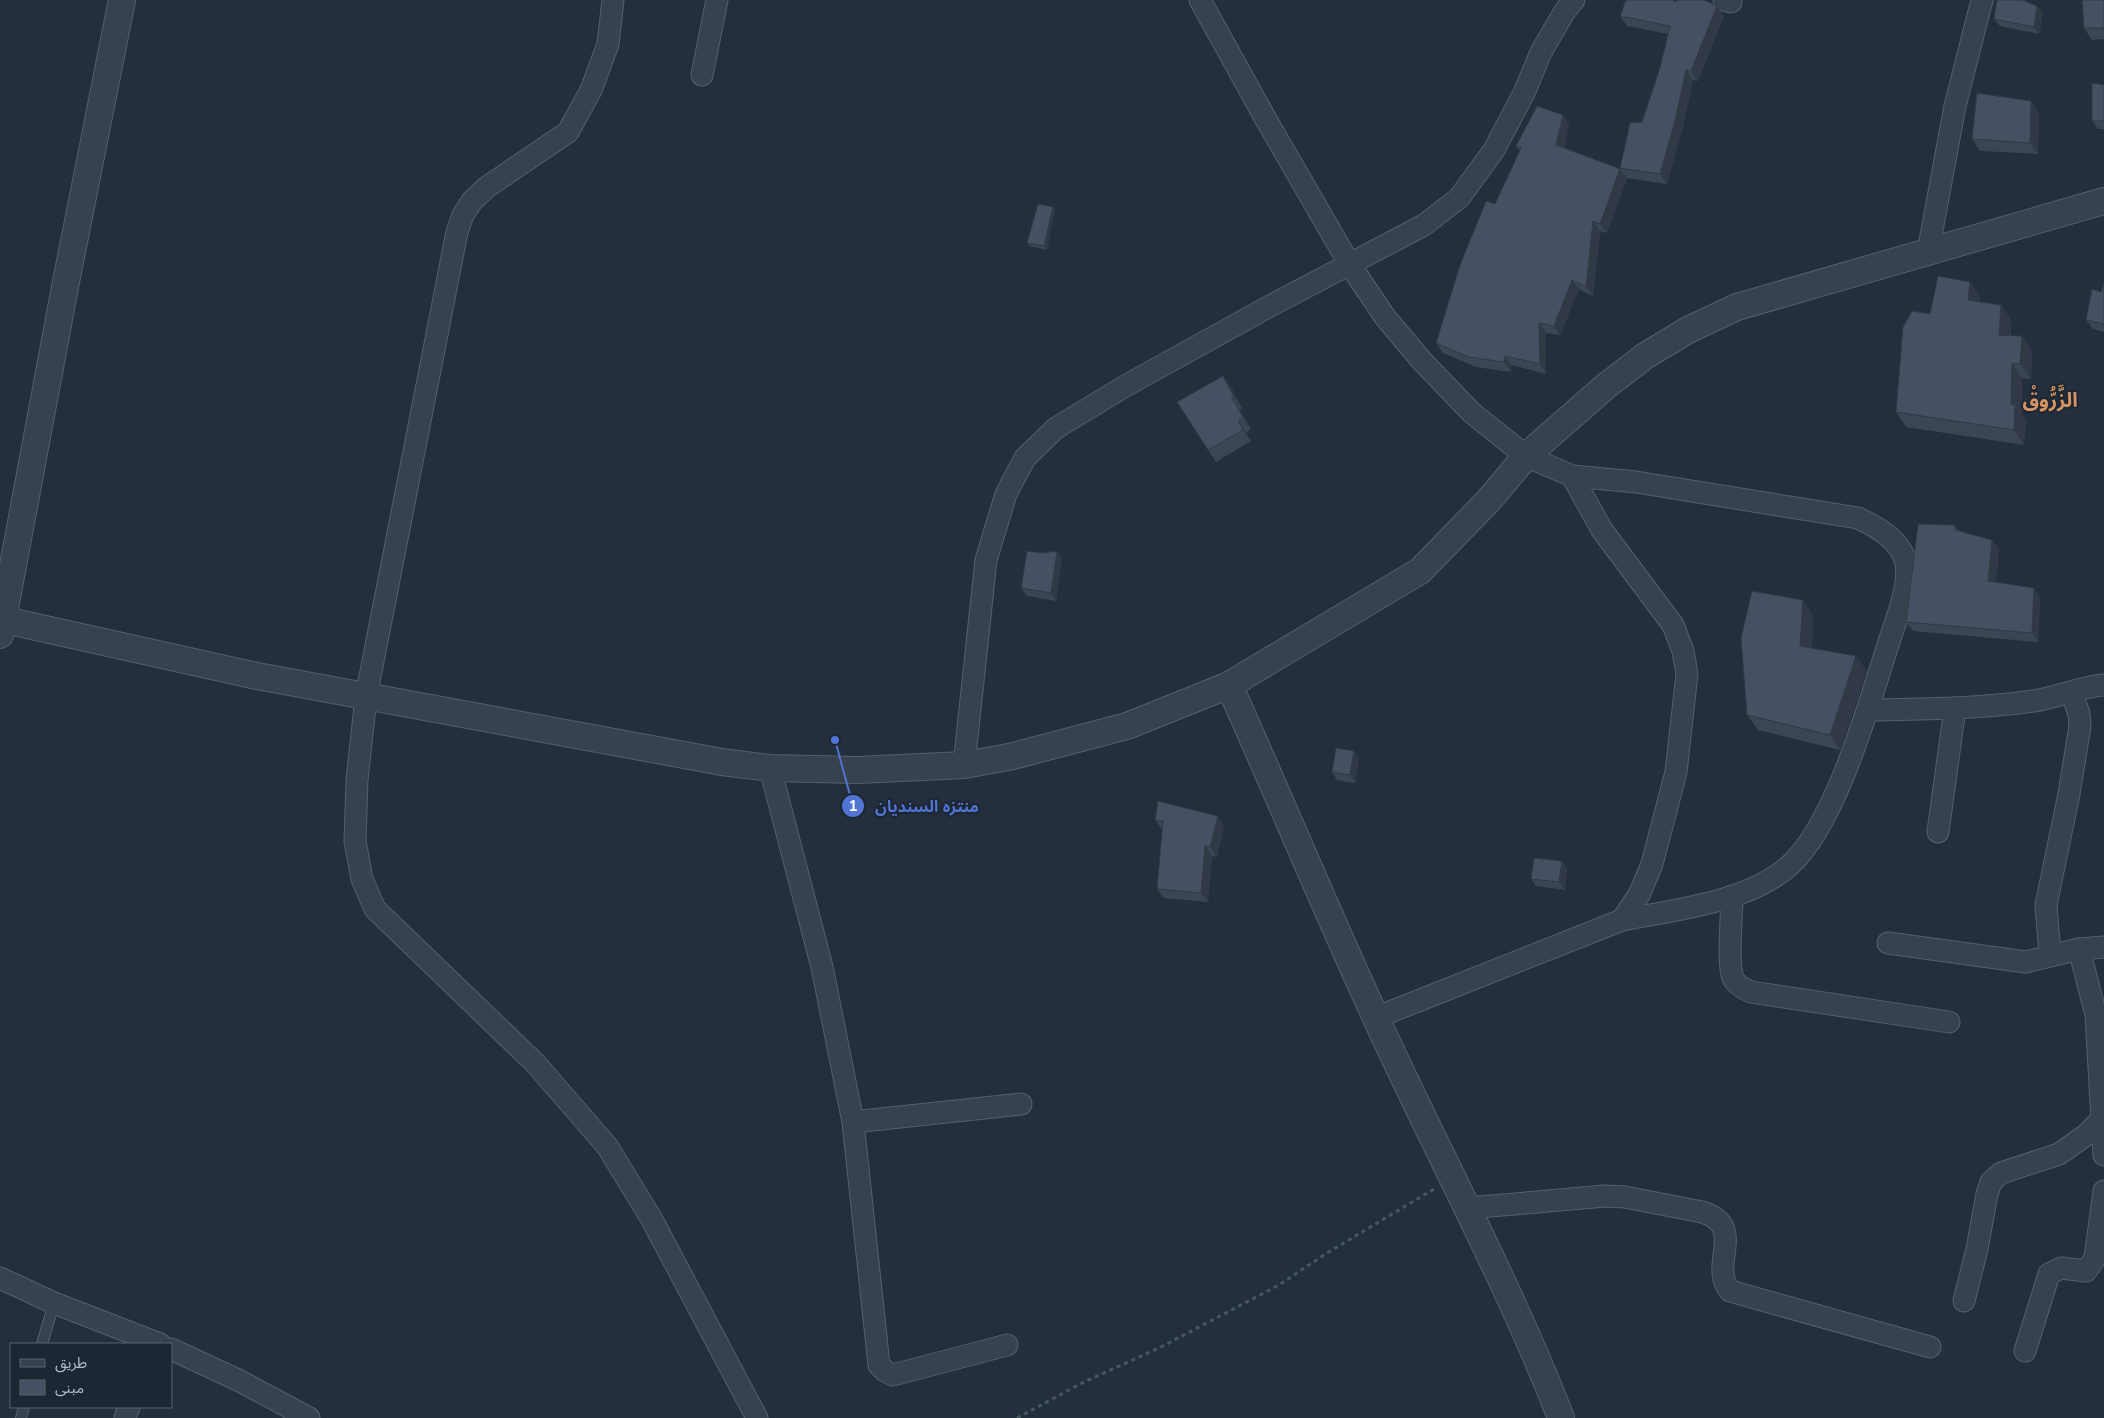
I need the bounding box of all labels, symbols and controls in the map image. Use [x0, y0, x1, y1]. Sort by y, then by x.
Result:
district label: الزَّرُّوقْ [2022, 384, 2078, 412]
callout: منتزه السنديان [840, 791, 989, 822]
text: 1 [848, 796, 858, 815]
text: منتزه السنديان [875, 796, 979, 816]
legend [10, 1343, 172, 1408]
text: طريق [55, 1353, 87, 1373]
text: مبنى [55, 1378, 84, 1397]

